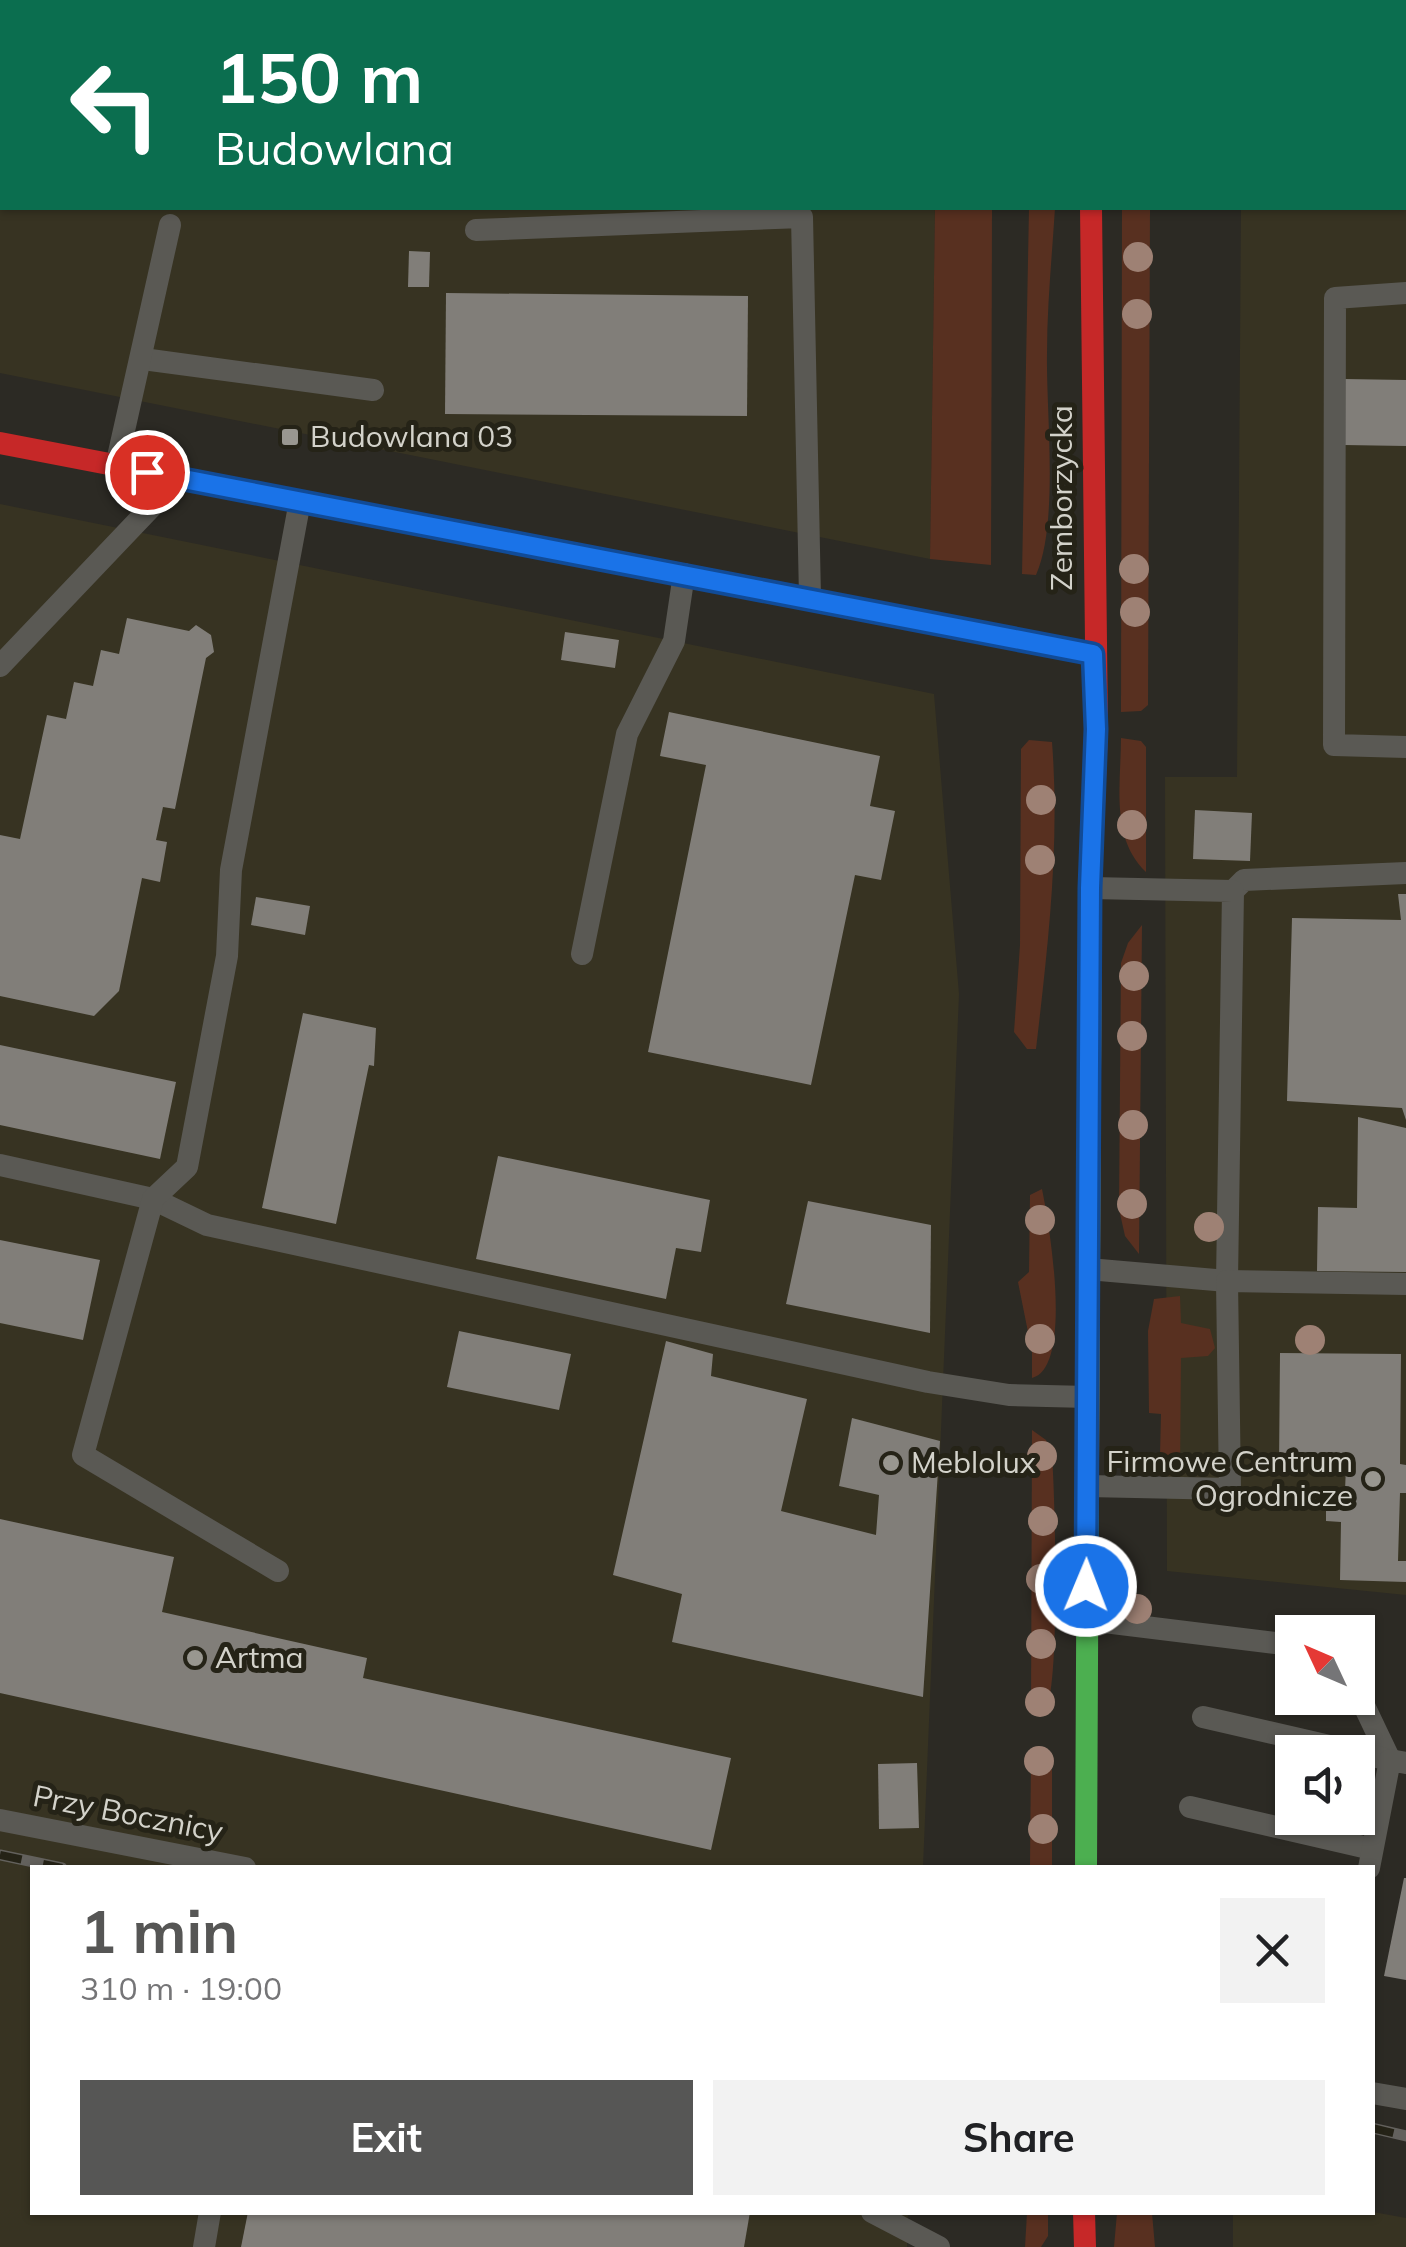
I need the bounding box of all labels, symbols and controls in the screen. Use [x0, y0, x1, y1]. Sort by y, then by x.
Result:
text: 150 m [215, 33, 423, 121]
icon: left [50, 40, 180, 170]
text: Budowlana [215, 120, 454, 176]
street label: Zemborzycka [1042, 405, 1080, 591]
place label: Budowlana 03 [310, 417, 513, 455]
marker: Budowlana 03 [279, 426, 301, 448]
pin [105, 430, 190, 515]
icon: arrive [120, 445, 175, 500]
place label: Firmowe Centrum Ogrodnicze [1106, 1442, 1353, 1514]
place label: Meblolux [911, 1443, 1036, 1481]
marker: Meblolux [880, 1452, 902, 1474]
marker: Firmowe Centrum Ogrodnicze [1362, 1468, 1384, 1490]
position arrow [1034, 1534, 1138, 1638]
north arrow [1275, 1615, 1375, 1715]
map controls [1275, 1615, 1375, 1835]
place label: Artma [215, 1638, 304, 1676]
marker: Artma [184, 1647, 206, 1669]
button: sound [1275, 1735, 1375, 1835]
street label: Przy Bocznicy [30, 1776, 227, 1850]
text: 1 min [80, 1893, 238, 1968]
button: close [1220, 1898, 1325, 2003]
text: 310 m · 19:00 [80, 1968, 282, 2008]
button: Exit [80, 2080, 693, 2195]
button: Share [713, 2080, 1325, 2195]

